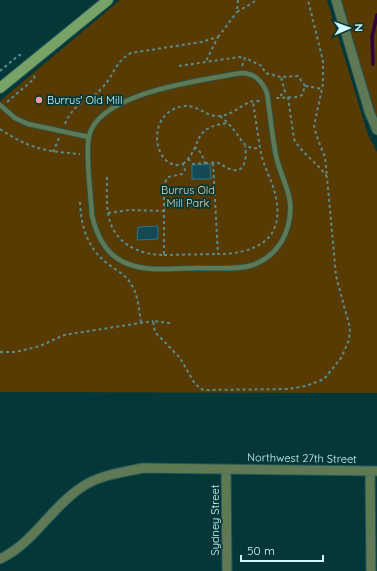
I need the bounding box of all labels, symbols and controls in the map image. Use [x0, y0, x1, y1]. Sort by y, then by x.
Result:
north arrow [329, 8, 369, 48]
text: N [352, 23, 366, 32]
place label: Burrus' Old Mill [47, 93, 122, 107]
marker: Burrus' Old Mill [34, 95, 44, 105]
park label: Burrus Old Mill Park [161, 183, 215, 210]
street label: Northwest 27th Street [247, 450, 357, 466]
street label: Sydney Street [208, 484, 222, 555]
scale bar [241, 537, 323, 563]
text: 50 m [247, 543, 275, 558]

